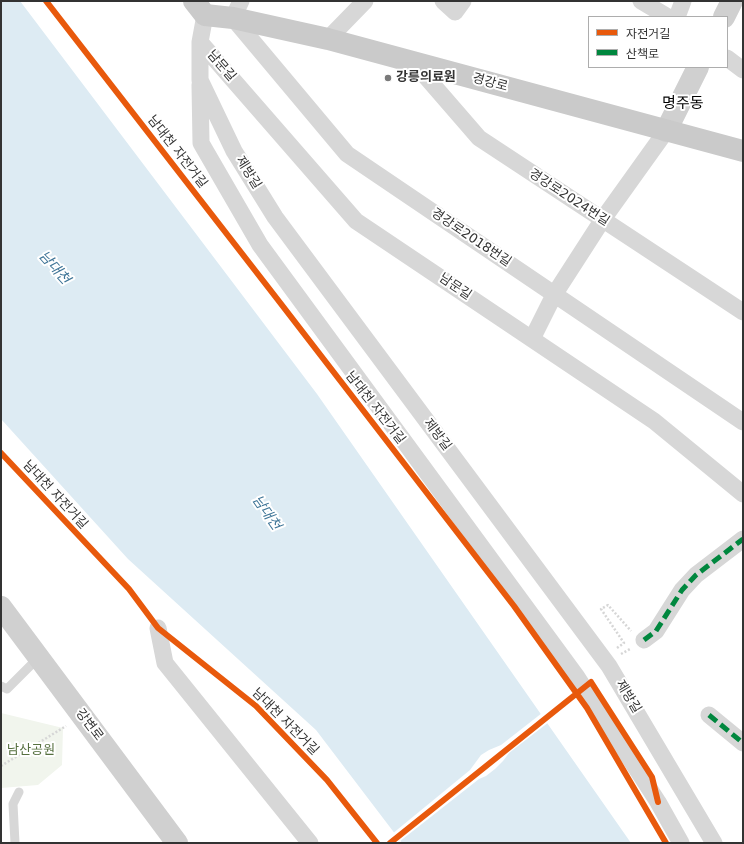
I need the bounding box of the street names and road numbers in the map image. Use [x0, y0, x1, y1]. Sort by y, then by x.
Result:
street label: 남문길 [203, 47, 239, 85]
street label: 경강로 [471, 71, 509, 95]
street label: 남대천 자전거길 [144, 113, 210, 191]
street label: 제방길 [232, 154, 264, 192]
street label: 경강로2024번길 [526, 166, 612, 230]
street label: 경강로2018번길 [428, 206, 514, 270]
street label: 남문길 [436, 271, 474, 303]
street label: 남대천 자전거길 [342, 369, 408, 447]
street label: 제방길 [420, 416, 454, 454]
street label: 남대천 자전거길 [19, 458, 91, 532]
street label: 제방길 [612, 678, 644, 716]
street label: 남대천 자전거길 [248, 685, 322, 759]
street label: 강변로 [72, 706, 106, 744]

